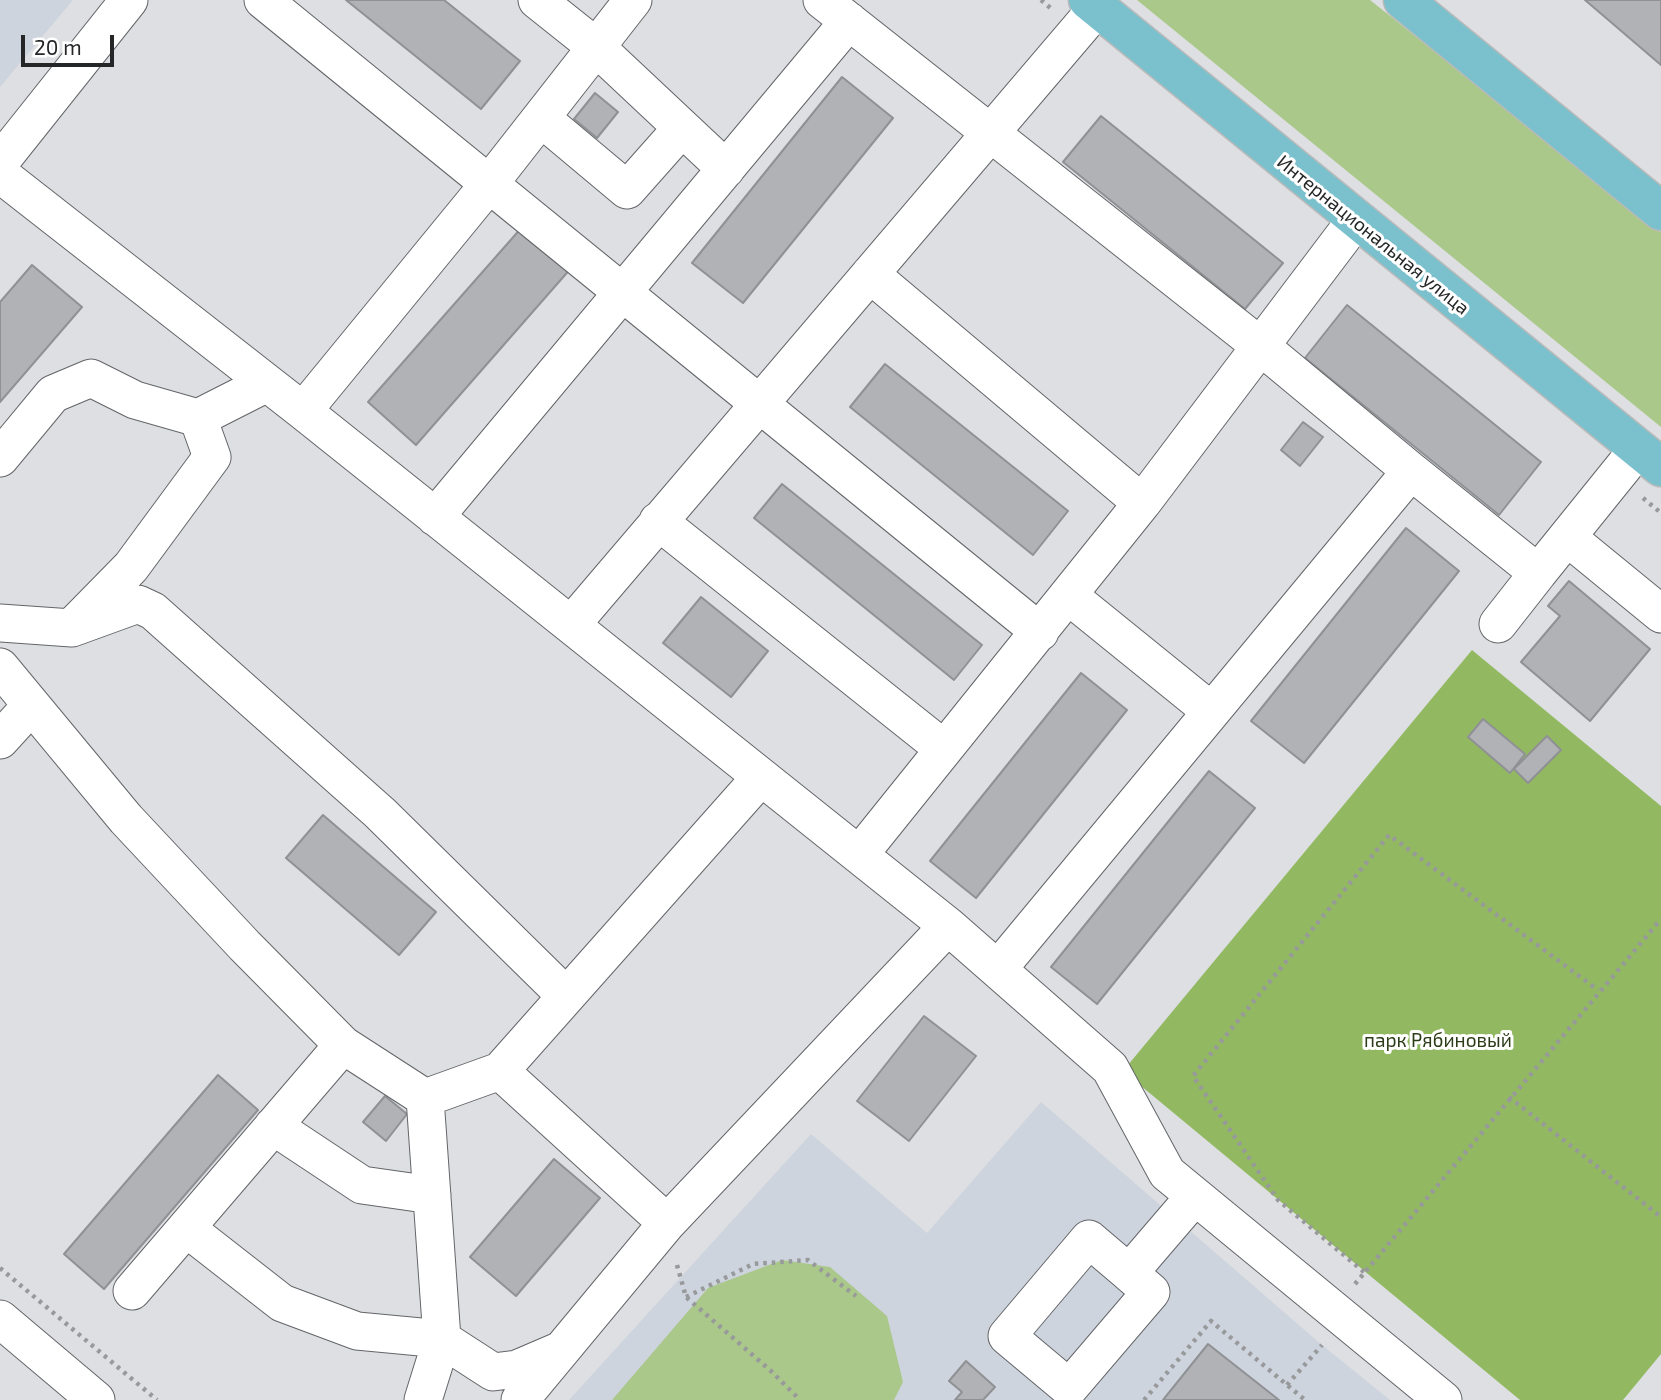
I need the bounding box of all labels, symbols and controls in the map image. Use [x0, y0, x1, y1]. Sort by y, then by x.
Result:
scale bar [24, 21, 117, 65]
text: 20 m [34, 34, 82, 59]
street label: Интернациональная улица [1272, 150, 1474, 320]
park label: парк Рябиновый [1364, 1030, 1512, 1052]

